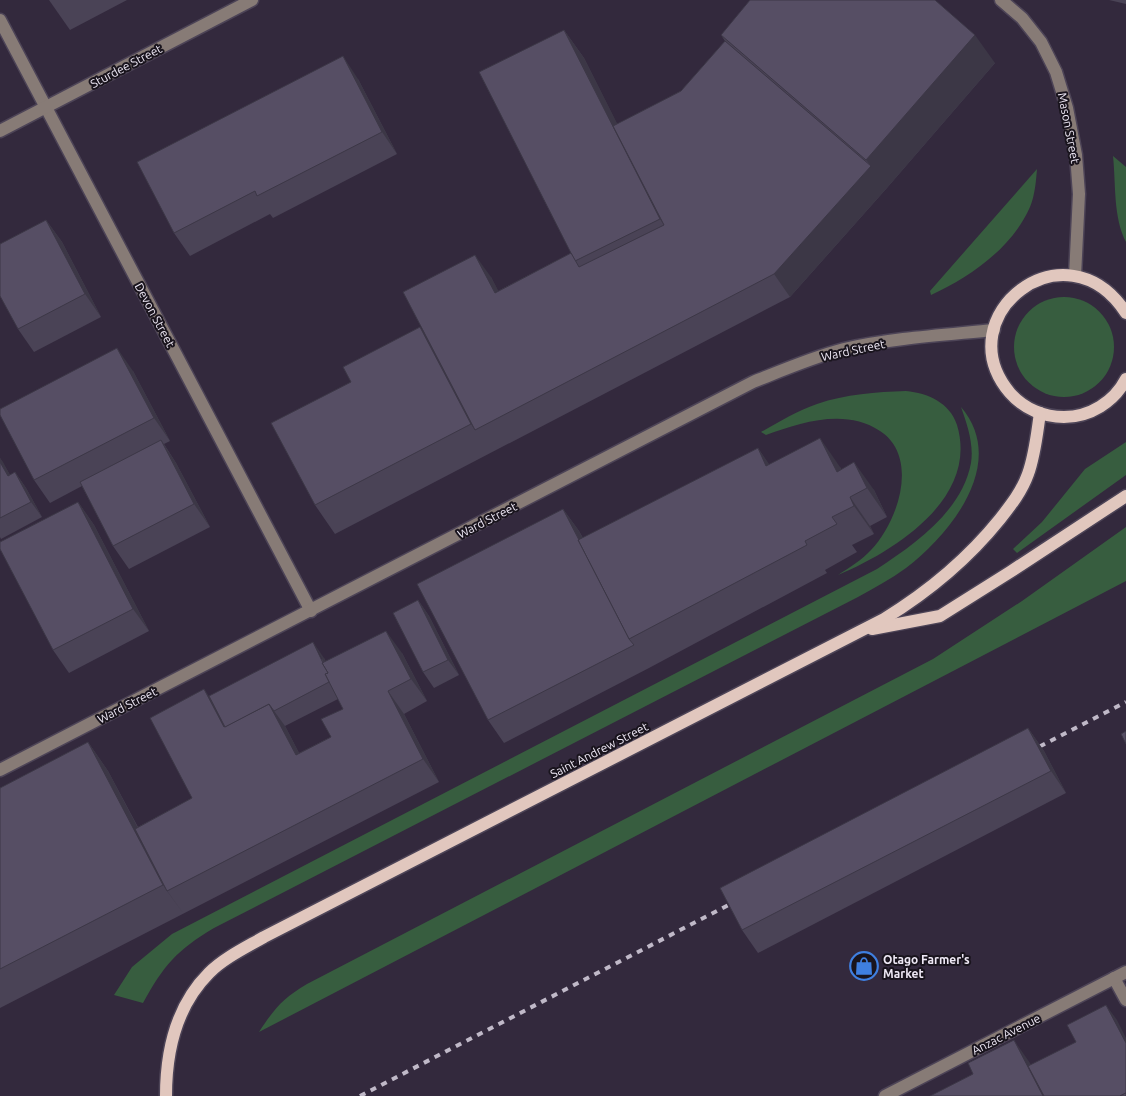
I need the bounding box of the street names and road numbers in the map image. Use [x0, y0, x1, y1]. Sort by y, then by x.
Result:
street label: Sturdee Street [88, 42, 164, 90]
street label: Mason Street [1056, 91, 1082, 165]
street label: Devon Street [133, 281, 178, 350]
street label: Ward Street [820, 337, 886, 363]
street label: Ward Street [455, 499, 519, 541]
street label: Ward Street [95, 684, 159, 726]
street label: Saint Andrew Street [548, 720, 650, 780]
street label: Anzac Avenue [970, 1011, 1042, 1057]

